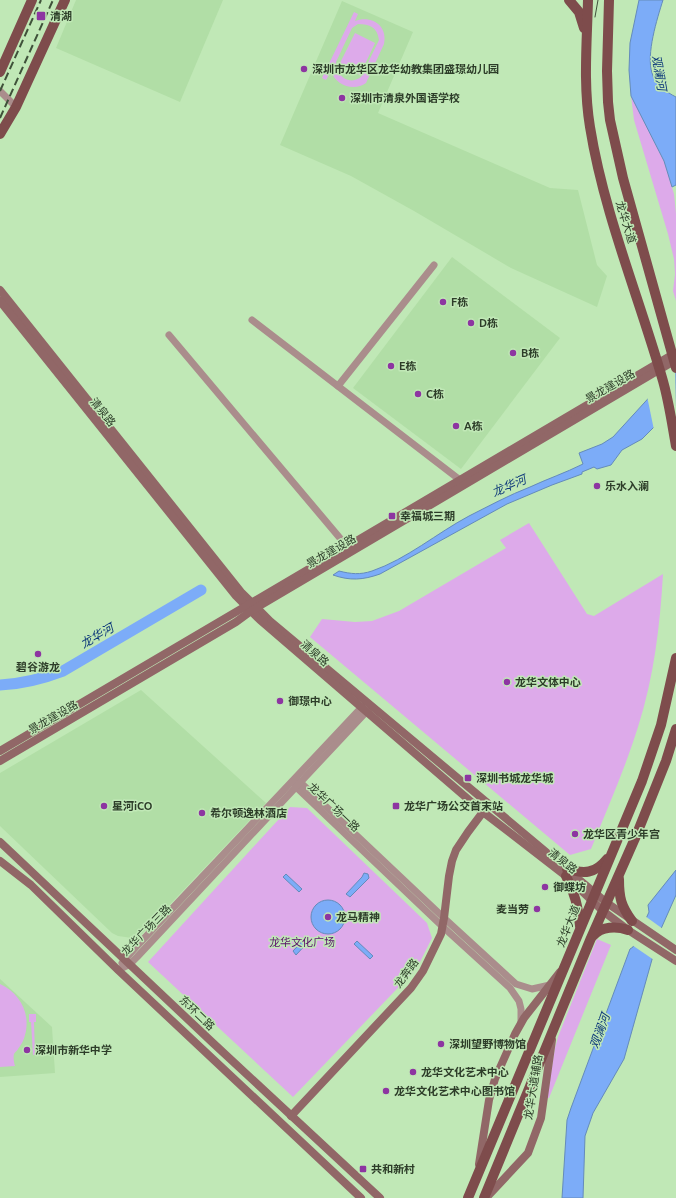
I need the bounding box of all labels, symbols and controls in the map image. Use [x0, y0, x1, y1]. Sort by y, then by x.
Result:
marker: 清湖 [35, 10, 47, 22]
place label: 清湖 [50, 10, 72, 22]
water label: 观澜河 [650, 54, 669, 94]
place label: 深圳市龙华区龙华幼教集团盛璟幼儿园 [312, 63, 499, 75]
marker: 深圳市龙华区龙华幼教集团盛璟幼儿园 [299, 64, 309, 74]
place label: 深圳市清泉外国语学校 [350, 92, 460, 104]
marker: 深圳市清泉外国语学校 [337, 93, 347, 103]
street label: 龙华大道 [614, 199, 638, 245]
place label: F栋 [451, 296, 468, 308]
marker: F栋 [438, 297, 448, 307]
place label: D栋 [479, 317, 498, 329]
marker: D栋 [466, 318, 476, 328]
place label: B栋 [521, 347, 539, 359]
marker: B栋 [508, 348, 518, 358]
place label: E栋 [399, 360, 417, 372]
marker: E栋 [386, 361, 396, 371]
street label: 景龙建设路 [583, 367, 637, 405]
place label: C栋 [426, 388, 444, 400]
marker: C栋 [413, 389, 423, 399]
street label: 清泉路 [88, 395, 118, 429]
place label: A栋 [464, 420, 483, 432]
marker: A栋 [451, 421, 461, 431]
water label: 龙华河 [490, 472, 530, 499]
place label: 乐水入澜 [605, 480, 649, 492]
marker: 乐水入澜 [592, 481, 602, 491]
place label: 幸福城三期 [400, 510, 455, 522]
marker: 幸福城三期 [387, 511, 397, 521]
street label: 景龙建设路 [304, 532, 358, 570]
water label: 龙华河 [78, 620, 117, 650]
street label: 清泉路 [299, 638, 331, 668]
marker: 碧谷游龙 [33, 649, 43, 659]
place label: 碧谷游龙 [16, 661, 60, 673]
place label: 龙华文体中心 [515, 676, 581, 688]
marker: 龙华文体中心 [502, 677, 512, 687]
place label: 御璟中心 [288, 695, 332, 707]
marker: 御璟中心 [275, 696, 285, 706]
street label: 景龙建设路 [26, 698, 80, 736]
place label: 深圳书城龙华城 [476, 772, 554, 784]
marker: 深圳书城龙华城 [463, 773, 473, 783]
street label: 龙华广场一路 [306, 780, 362, 834]
place label: 星河iCO [112, 800, 153, 812]
place label: 龙华广场公交首末站 [404, 800, 503, 812]
marker: 星河iCO [99, 801, 109, 811]
marker: 龙华广场公交首末站 [391, 801, 401, 811]
place label: 希尔顿逸林酒店 [210, 807, 287, 819]
marker: 希尔顿逸林酒店 [197, 808, 207, 818]
place label: 龙华区青少年宫 [583, 828, 660, 840]
marker: 龙华区青少年宫 [570, 829, 580, 839]
street label: 清泉路 [546, 846, 580, 876]
place label: 御蝶坊 [553, 881, 586, 893]
marker: 御蝶坊 [540, 882, 550, 892]
street label: 龙华广场三路 [119, 902, 173, 958]
place label: 麦当劳 [496, 903, 529, 915]
street label: 龙华大道 [554, 903, 582, 949]
marker: 麦当劳 [532, 904, 542, 914]
place label: 龙马精神 [336, 911, 380, 923]
marker: 龙马精神 [323, 912, 333, 922]
park label: 龙华文化广场 [269, 936, 335, 948]
street label: 龙奔路 [391, 956, 421, 990]
street label: 东环二路 [177, 993, 217, 1033]
water label: 观澜河 [587, 1010, 612, 1050]
place label: 深圳望野博物馆 [449, 1038, 526, 1050]
marker: 深圳望野博物馆 [436, 1039, 446, 1049]
place label: 深圳市新华中学 [35, 1044, 112, 1056]
marker: 深圳市新华中学 [22, 1045, 32, 1055]
street label: 龙华大道辅路 [522, 1053, 544, 1121]
place label: 龙华文化艺术中心 [421, 1066, 509, 1078]
marker: 龙华文化艺术中心 [408, 1067, 418, 1077]
place label: 龙华文化艺术中心图书馆 [394, 1085, 515, 1097]
marker: 龙华文化艺术中心图书馆 [381, 1086, 391, 1096]
place label: 共和新村 [371, 1163, 415, 1175]
marker: 共和新村 [358, 1164, 368, 1174]

